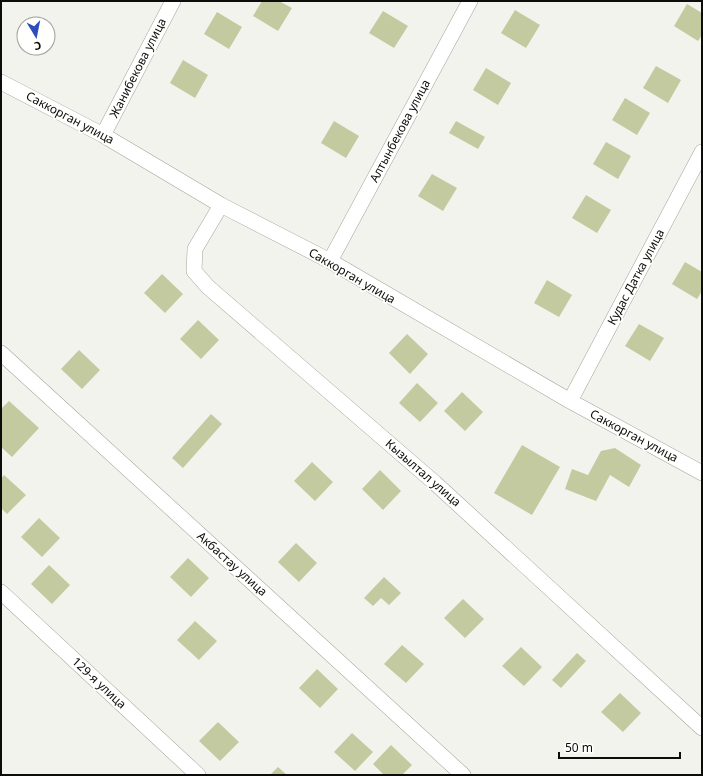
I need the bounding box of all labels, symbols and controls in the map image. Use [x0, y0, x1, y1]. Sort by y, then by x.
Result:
street label: Жанибекова улица [105, 15, 170, 121]
north arrow [16, 16, 56, 56]
text: С [33, 38, 43, 54]
street label: Алтынбекова улица [365, 76, 434, 185]
street label: Саккорган улица [23, 87, 117, 148]
street label: Кудас Датка улица [603, 226, 668, 328]
street label: Саккорган улица [306, 244, 399, 307]
street label: Саккорган улица [587, 405, 681, 466]
street label: Кызылтал улица [382, 435, 465, 510]
street label: Акбастау улица [194, 527, 271, 600]
street label: 129-я улица [68, 653, 130, 712]
scale bar [559, 734, 680, 760]
text: 50 m [565, 739, 593, 756]

